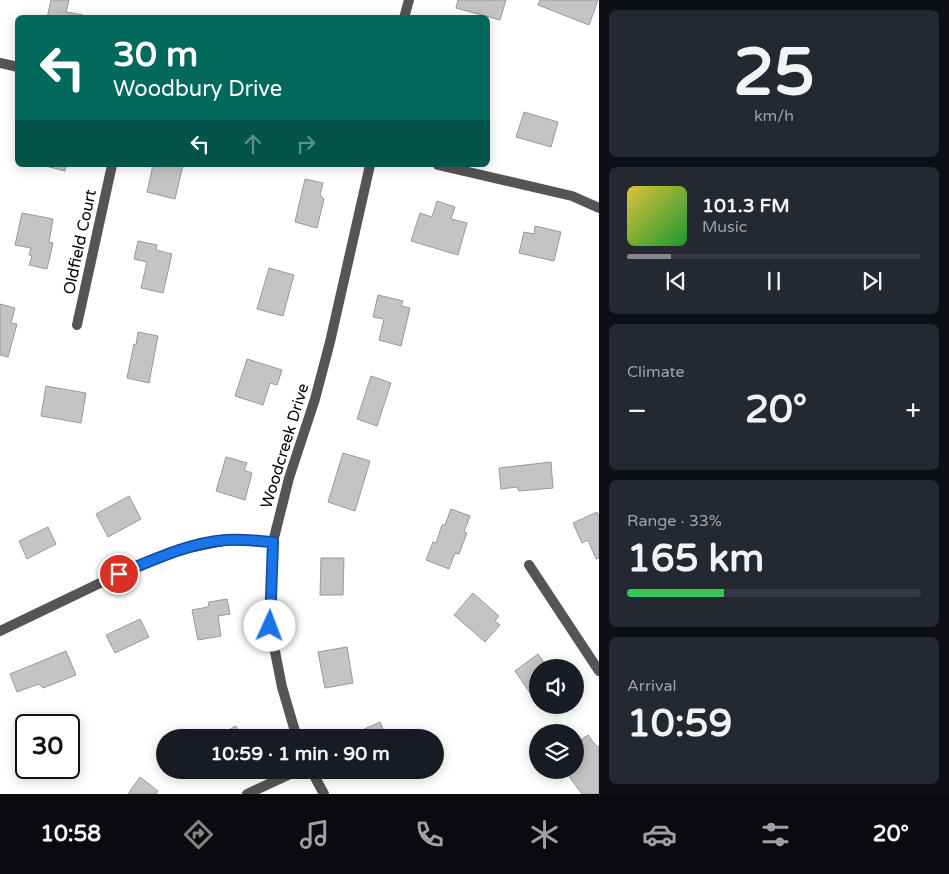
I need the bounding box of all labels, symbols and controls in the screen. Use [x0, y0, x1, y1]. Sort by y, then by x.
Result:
text: 30 m [113, 34, 198, 76]
text: 25 [733, 34, 815, 113]
icon: left [30, 35, 95, 100]
text: Woodbury Drive [113, 76, 282, 102]
text: km/h [754, 106, 794, 126]
icon: left [186, 130, 214, 158]
icon: ahead [239, 130, 267, 158]
icon: right [292, 130, 320, 158]
street label: Oldfield Court [59, 188, 101, 296]
text: 101.3 FM [702, 195, 790, 217]
text: Music [702, 217, 747, 237]
icon: previous [662, 267, 690, 295]
icon: pause [760, 267, 788, 295]
icon: next [858, 267, 886, 295]
text: Climate [627, 362, 685, 382]
street label: Woodcreek Drive [256, 381, 314, 511]
text: 20° [745, 387, 807, 433]
text: − [627, 394, 647, 428]
text: + [905, 394, 921, 428]
text: Range · 33% [627, 511, 722, 531]
text: 165 km [627, 536, 764, 582]
pin [98, 553, 140, 595]
icon: arrive [105, 560, 133, 588]
position arrow [243, 599, 295, 651]
map controls [529, 659, 584, 779]
button: sound [529, 659, 584, 714]
text: Arrival [627, 676, 676, 696]
text: 10:59 [627, 701, 732, 747]
speed limit sign: 30 [15, 714, 80, 779]
button: layers [529, 724, 584, 779]
text: 10:59 · 1 min · 90 m [210, 743, 390, 765]
icon: directions [181, 817, 216, 852]
icon: music [297, 817, 332, 852]
icon: phone [412, 817, 447, 852]
icon: climate [527, 817, 562, 852]
icon: car [642, 817, 677, 852]
icon: filters [758, 817, 793, 852]
text: 10:58 [40, 821, 101, 847]
text: 20° [873, 821, 909, 847]

